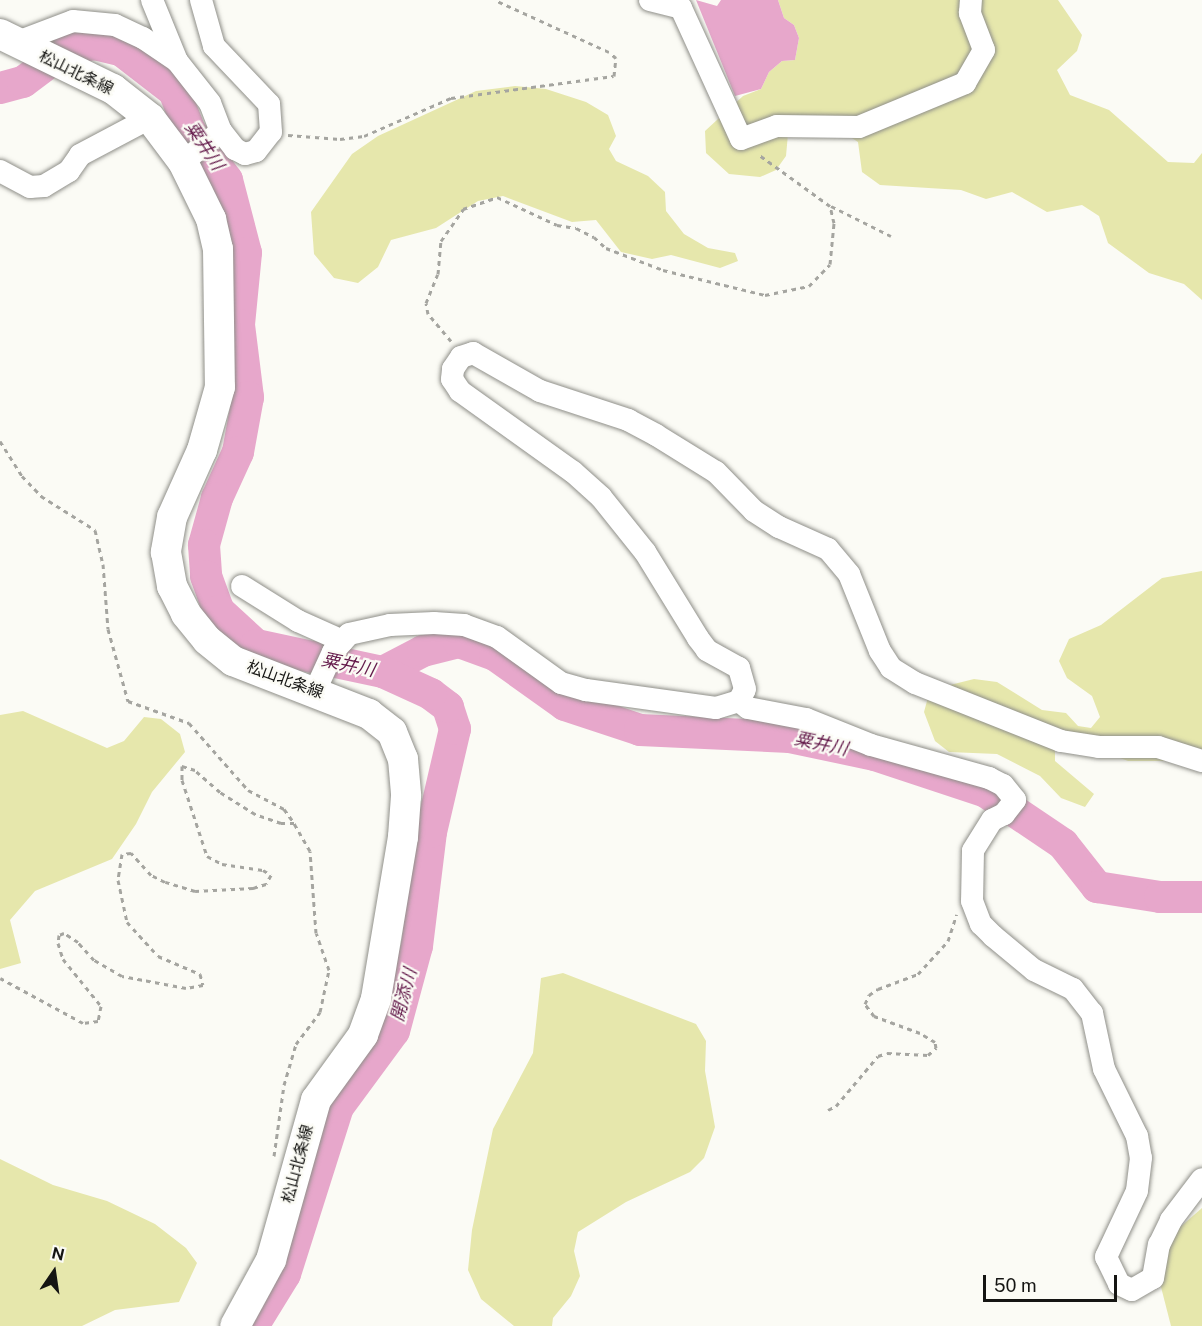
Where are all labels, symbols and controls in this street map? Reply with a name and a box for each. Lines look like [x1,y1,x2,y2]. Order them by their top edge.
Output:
street label: 松山北条線 [36,47,116,99]
water label: 粟井川 [180,118,228,174]
water label: 粟井川 [319,649,377,681]
street label: 松山北条線 [244,657,326,703]
water label: 粟井川 [792,728,850,760]
water label: 開添川 [387,966,421,1024]
street label: 松山北条線 [278,1123,318,1205]
north arrow [24,1242,84,1302]
text: N [50,1243,66,1265]
scale bar [986,1263,1120,1301]
text: 50 m [994,1275,1037,1296]

